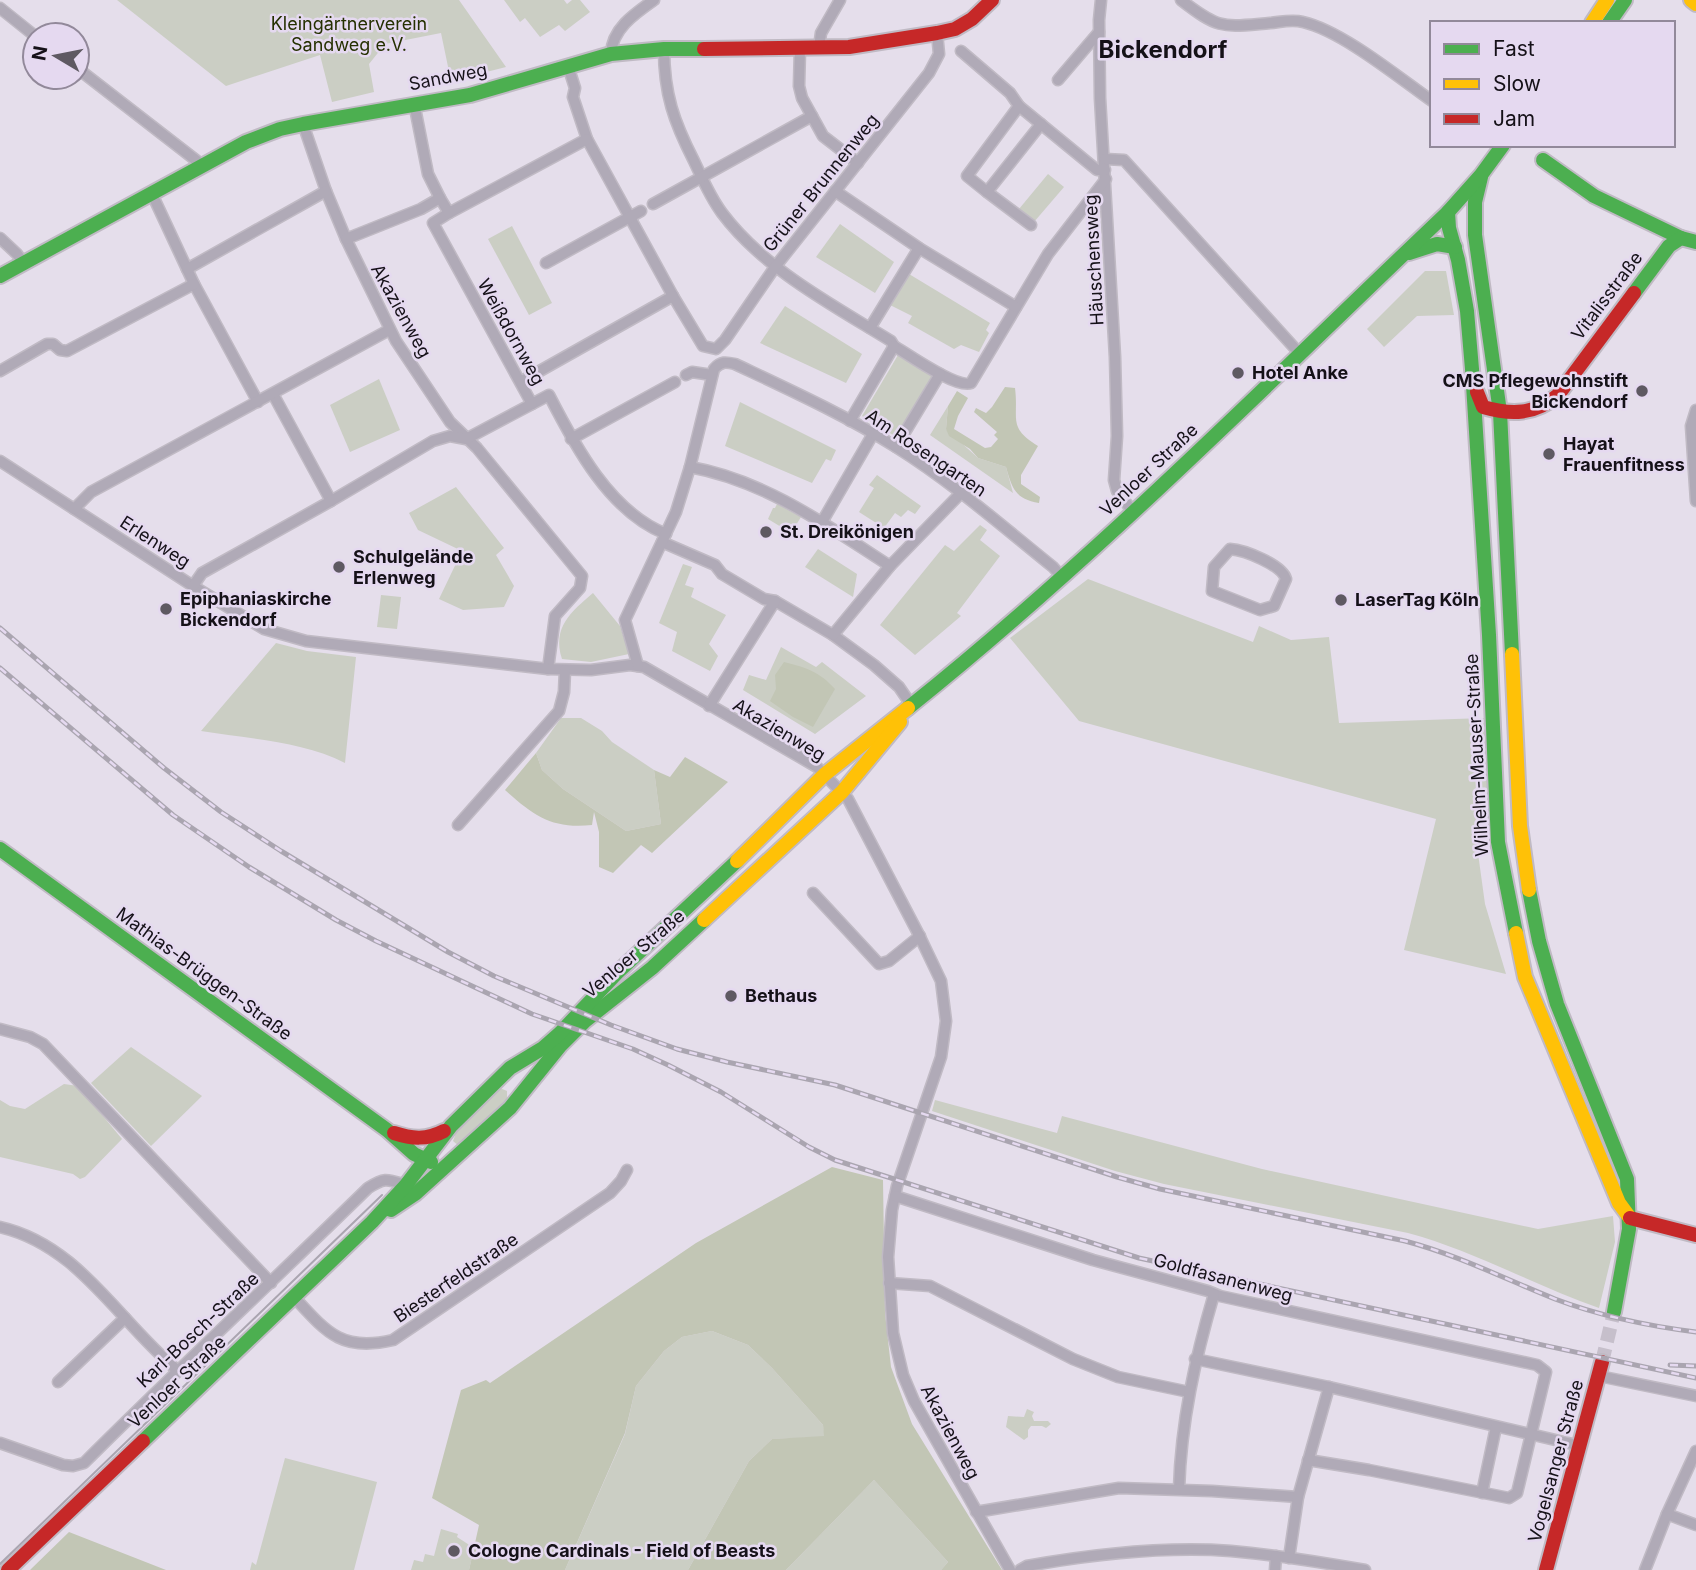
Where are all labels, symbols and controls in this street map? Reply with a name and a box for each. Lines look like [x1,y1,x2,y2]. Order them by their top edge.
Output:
park label: Kleingärtnerverein Sandweg e.V. [271,13,427,55]
north arrow [21,21,91,91]
legend [1430,21,1675,147]
district label: Bickendorf [1099,35,1228,64]
text: Fast [1493,36,1535,61]
text: N [27,44,52,62]
street label: Sandweg [407,59,489,94]
text: Slow [1493,71,1541,96]
text: Jam [1493,106,1535,131]
street label: Grüner Brunnenweg [759,109,883,256]
street label: Häuschensweg [1080,194,1107,326]
street label: Vitalisstraße [1567,247,1647,344]
street label: Akazienweg [367,260,436,361]
street label: Weißdornweg [474,275,549,389]
place label: Hotel Anke [1252,362,1348,383]
marker: Hotel Anke [1230,365,1246,381]
place label: CMS Pflegewohnstift Bickendorf [1442,370,1628,412]
marker: CMS Pflegewohnstift Bickendorf [1634,383,1650,399]
street label: Am Rosengarten [862,404,991,501]
street label: Venloer Straße [1095,419,1202,520]
place label: Hayat Frauenfitness [1563,433,1685,475]
marker: Hayat Frauenfitness [1541,446,1557,462]
street label: Erlenweg [116,511,194,572]
place label: St. Dreikönigen [780,521,914,542]
marker: St. Dreikönigen [758,524,774,540]
place label: Schulgelände Erlenweg [353,546,474,588]
marker: Schulgelände Erlenweg [331,559,347,575]
place label: Epiphaniaskirche Bickendorf [180,588,332,630]
place label: LaserTag Köln [1355,589,1479,610]
marker: LaserTag Köln [1333,592,1349,608]
marker: Epiphaniaskirche Bickendorf [158,601,174,617]
street label: Wilhelm-Mauser-Straße [1461,653,1492,857]
street label: Akazienweg [729,694,829,765]
street label: Mathias-Brüggen-Straße [112,903,296,1044]
street label: Venloer Straße [579,905,689,1002]
place label: Bethaus [745,985,817,1006]
marker: Bethaus [723,988,739,1004]
street label: Biesterfeldstraße [390,1228,522,1327]
street label: Goldfasanenweg [1151,1249,1295,1306]
street label: Karl-Bosch-Straße [132,1268,263,1392]
street label: Venloer Straße [123,1331,230,1432]
street label: Vogelsanger Straße [1524,1377,1587,1545]
street label: Akazienweg [917,1381,984,1483]
place label: Cologne Cardinals - Field of Beasts [468,1540,775,1561]
marker: Cologne Cardinals - Field of Beasts [446,1543,462,1559]

